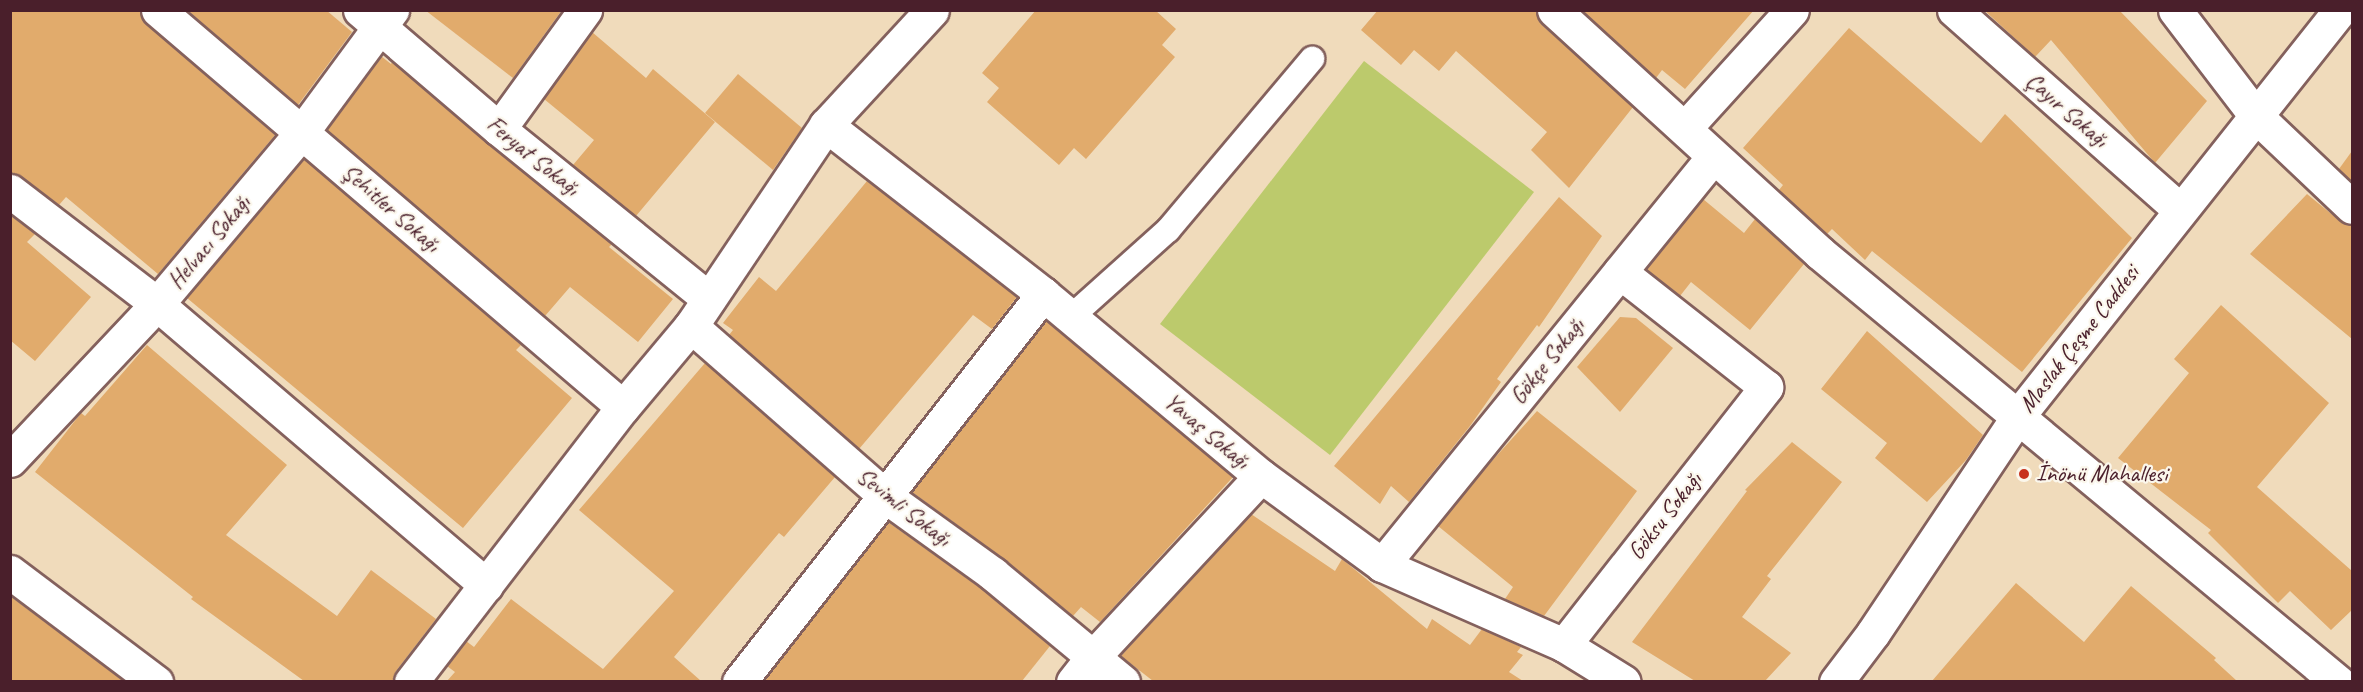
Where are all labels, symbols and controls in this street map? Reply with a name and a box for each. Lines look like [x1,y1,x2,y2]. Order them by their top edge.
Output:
street label: Çayır Sokağı [2020,66,2114,154]
street label: Feryat Sokağı [481,110,585,202]
street label: Şehitler Sokağı [336,158,446,258]
street label: Helvacı Sokağı [161,189,257,295]
street label: Maslak Çeşme Caddesi [2012,259,2146,419]
street label: Gökçe Sokağı [1504,312,1590,410]
street label: Yavaş Sokağı [1158,387,1256,475]
place label: İnönü Mahallesi [2036,460,2167,488]
street label: Sevimli Sokağı [851,461,957,553]
street label: Göksu Sokağı [1622,467,1708,565]
marker: İnönü Mahallesi [2017,467,2031,481]

